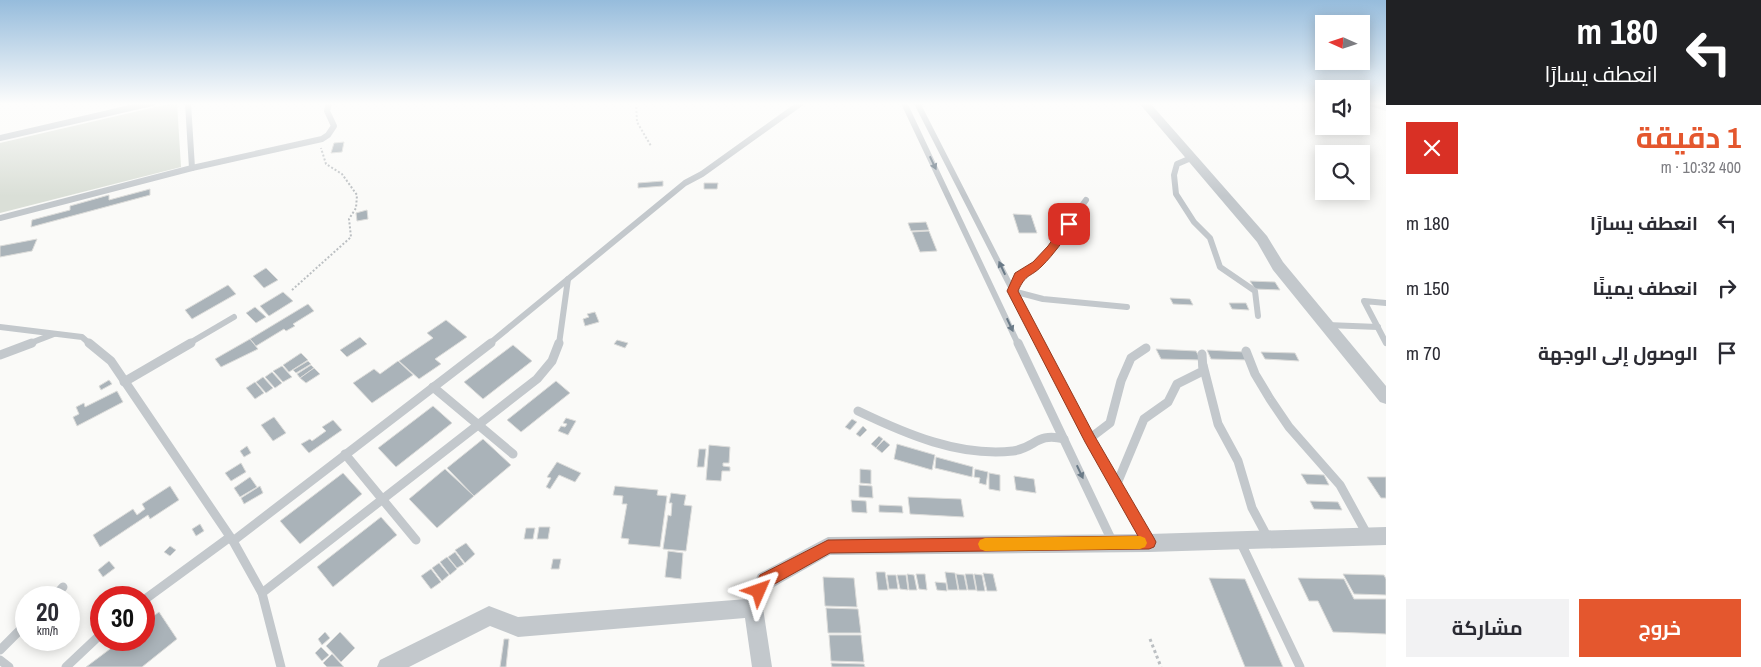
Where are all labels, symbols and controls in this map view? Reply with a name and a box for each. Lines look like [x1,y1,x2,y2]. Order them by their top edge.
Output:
text: 180 m [1577,8,1658,55]
north arrow [1315,15,1370,70]
map controls [1315,15,1370,200]
icon: left [1676,20,1741,85]
text: انعطف يسارًا [1545,59,1658,89]
button: sound [1315,80,1370,135]
text: 1 دقيقة [1636,117,1741,157]
button: close [1406,122,1458,174]
button: search [1315,145,1370,200]
one-way arrow [928,155,937,170]
text: 400 m · 10:32 [1661,156,1741,178]
pin [1048,203,1090,245]
icon: left [1713,209,1741,237]
icon: arrive [1055,210,1083,238]
text: 180 m [1406,210,1449,236]
text: انعطف يسارًا [1590,210,1698,236]
one-way arrow [998,261,1006,275]
icon: right [1713,274,1741,302]
text: 150 m [1406,275,1449,301]
text: انعطف يمينًا [1592,275,1698,301]
one-way arrow [1006,318,1014,332]
icon: arrive [1713,339,1741,367]
text: 70 m [1406,340,1441,366]
text: الوصول إلى الوجهة [1538,340,1698,366]
one-way arrow [1076,465,1084,479]
position arrow [732,564,784,616]
speed limit sign: 30 [90,586,155,651]
text: 20 [36,595,59,629]
button: مشاركة [1406,599,1569,657]
button: خروج [1579,599,1741,657]
text: km/h [37,623,58,639]

